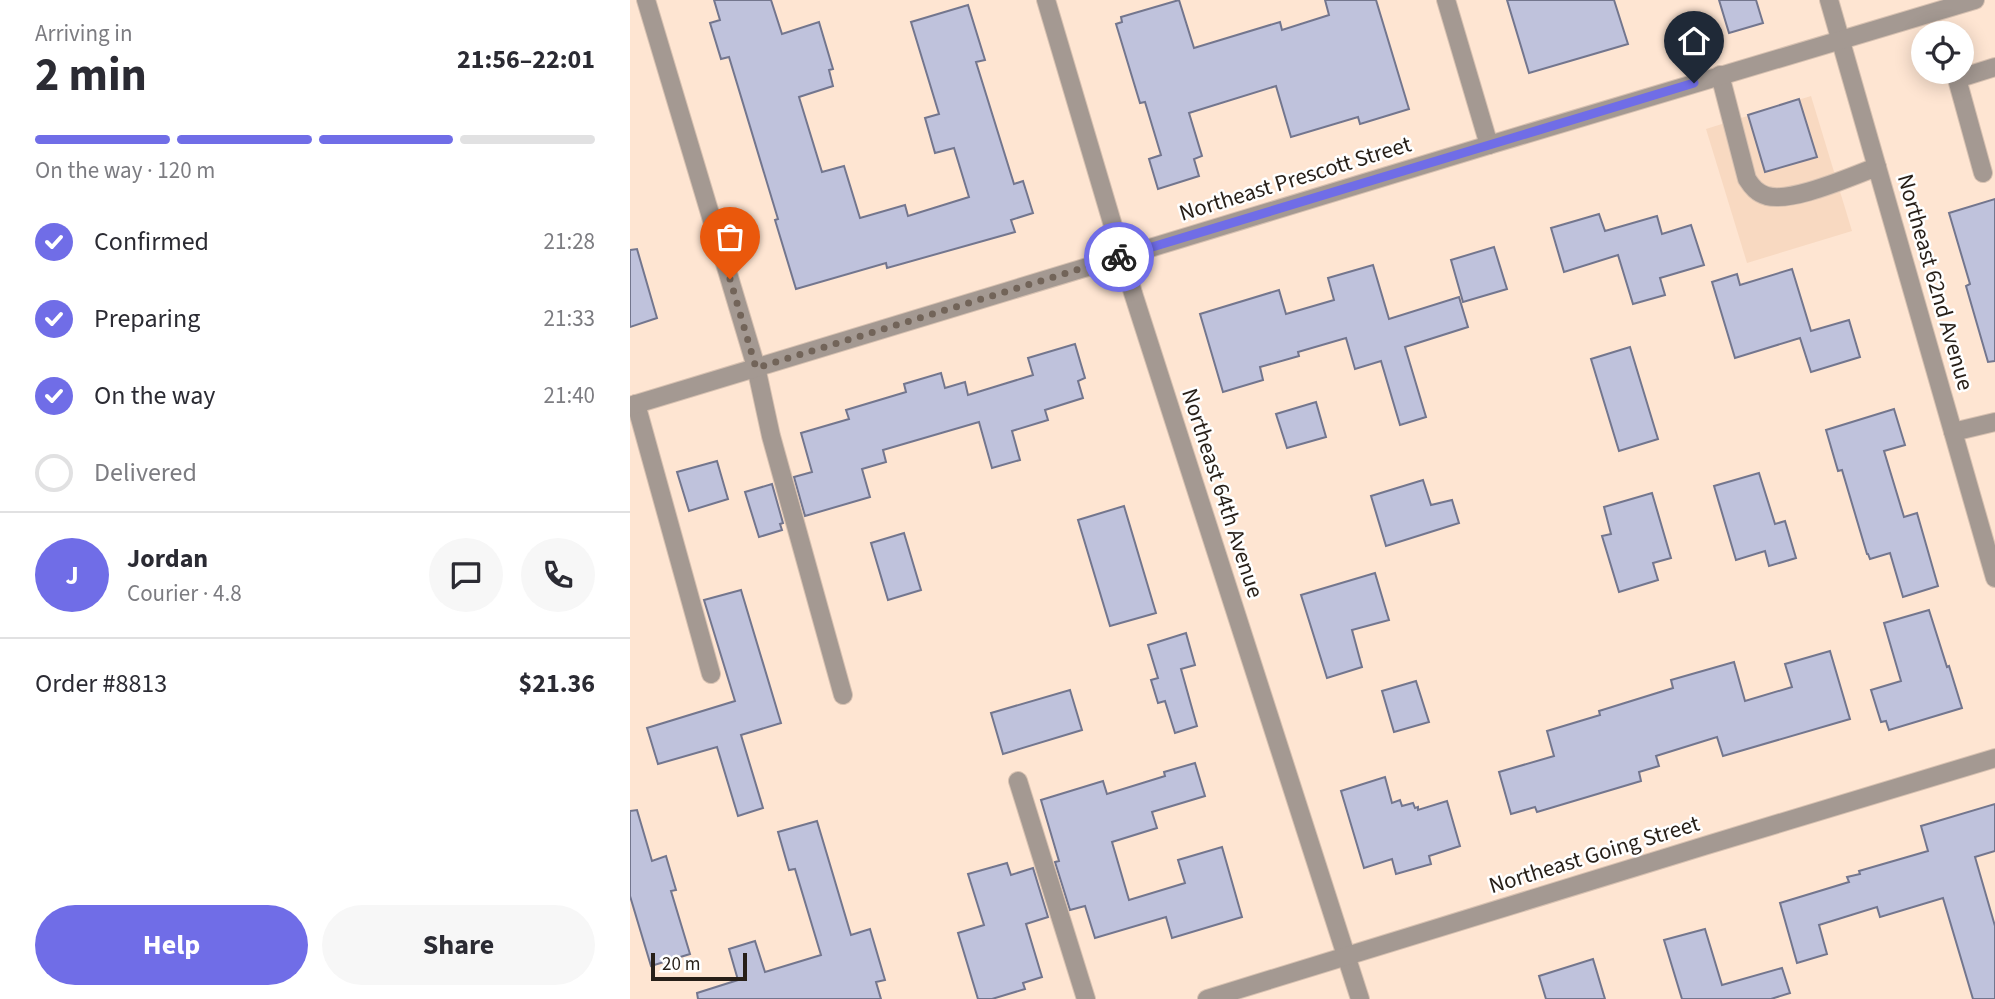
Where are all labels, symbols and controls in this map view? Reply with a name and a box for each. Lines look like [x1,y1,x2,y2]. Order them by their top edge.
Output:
pin [1664,11,1724,83]
text: Arriving in [35,17,133,50]
map controls [1911,21,1974,84]
button: locate [1911,21,1974,84]
icon: home [1675,22,1713,60]
text: 21:56–22:01 [457,41,595,78]
text: 2 min [35,43,147,108]
street label: Northeast Prescott Street [1175,127,1415,229]
text: On the way · 120 m [35,154,215,187]
street label: Northeast 62nd Avenue [1889,170,1982,394]
pin [700,207,760,279]
icon: bag [711,218,749,256]
courier [1084,222,1154,292]
icon: check [35,223,73,261]
text: Confirmed [94,223,209,260]
text: 21:28 [544,225,595,258]
icon: bike [1100,238,1138,276]
icon: check [35,300,73,338]
text: Preparing [94,300,200,337]
text: 21:33 [544,302,595,335]
icon: check [35,377,73,415]
text: On the way [94,377,215,414]
text: 21:40 [544,379,595,412]
street label: Northeast 64th Avenue [1173,384,1272,602]
text: Delivered [94,454,197,491]
button: chat [429,538,503,612]
button: phone [521,538,595,612]
text: Jordan [127,540,208,577]
text: J [65,557,79,594]
text: Courier · 4.8 [127,577,242,610]
text: Order #8813 [35,665,167,702]
text: $21.36 [519,665,595,702]
street label: Northeast Going Street [1485,807,1704,902]
button: Help [35,905,308,985]
button: Share [322,905,595,985]
scale bar [651,950,747,982]
text: 20 m [662,951,700,978]

